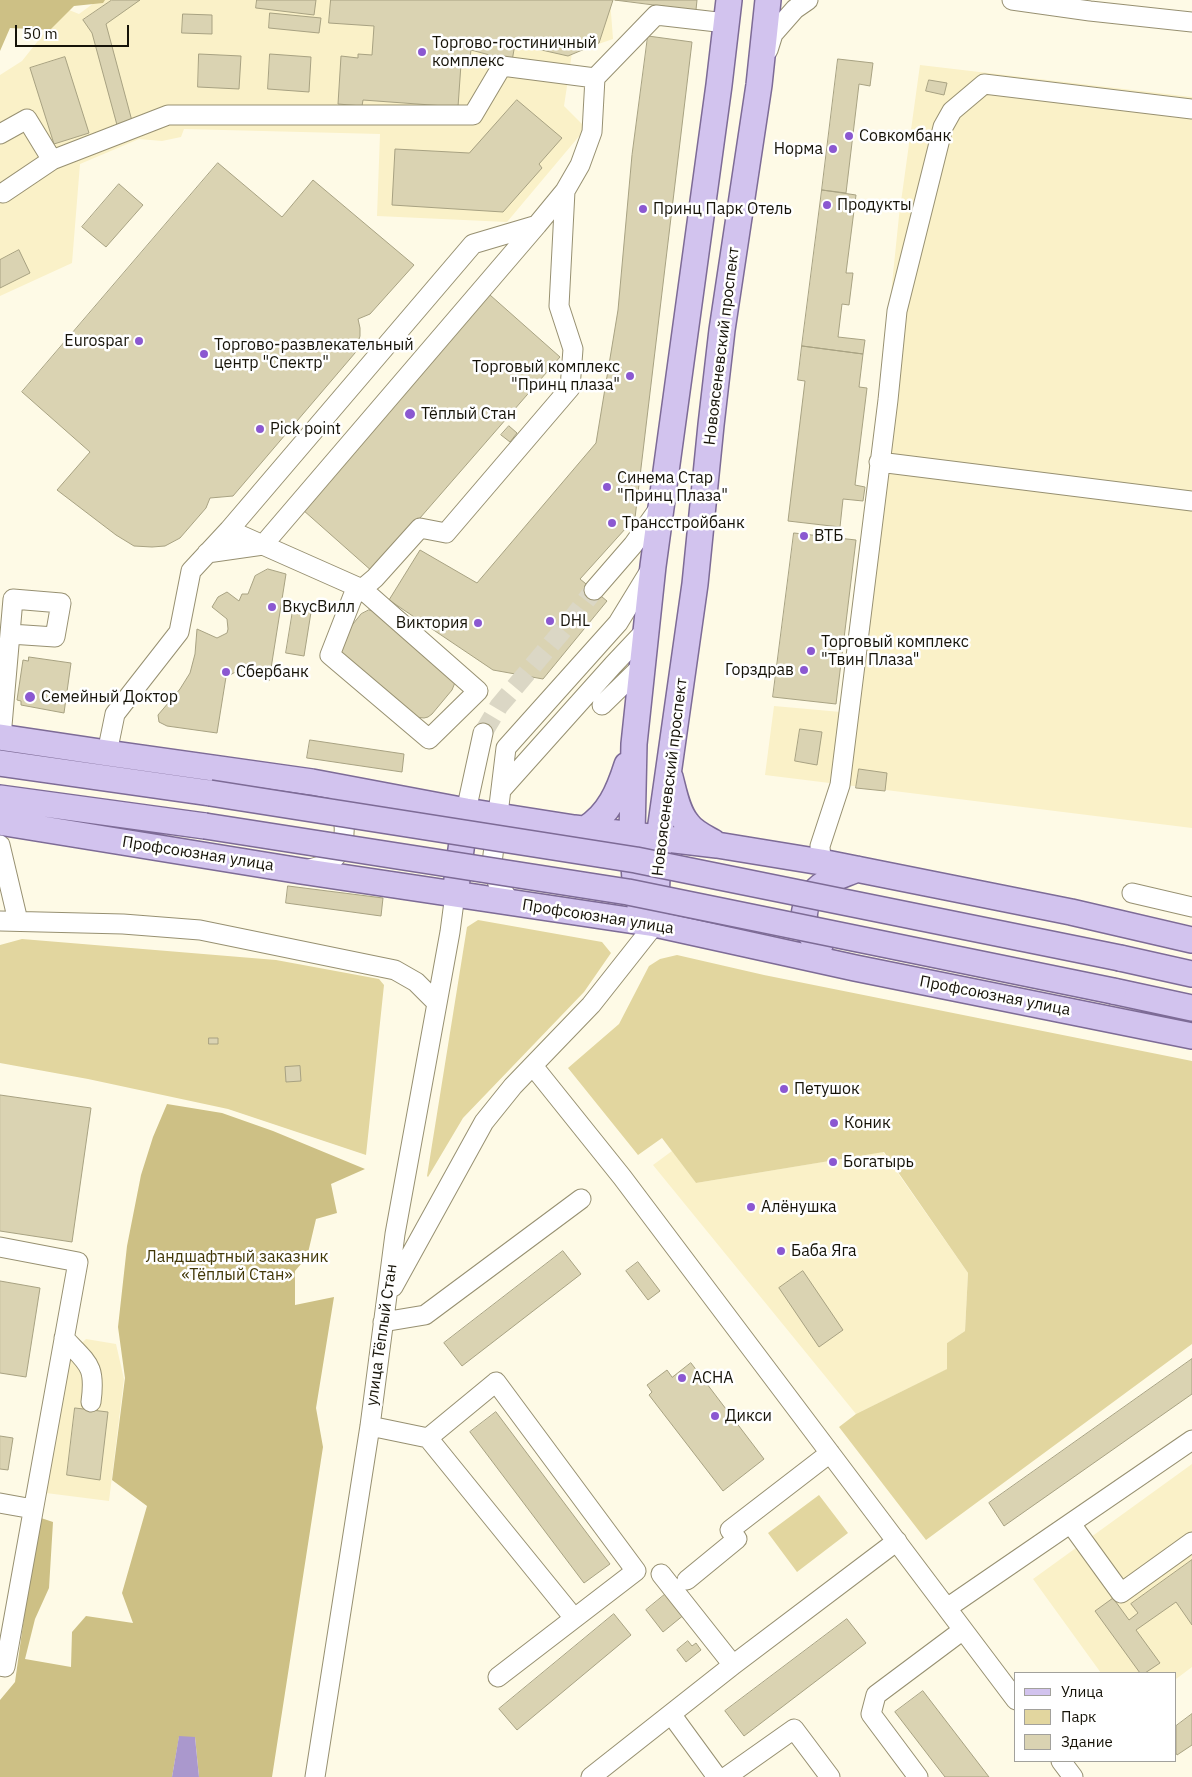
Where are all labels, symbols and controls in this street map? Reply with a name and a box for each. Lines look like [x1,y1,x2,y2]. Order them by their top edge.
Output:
scale bar [18,15,131,47]
text: 50 m [23,24,58,43]
place label: Торгово-гостиничный комплекс [432,33,597,71]
marker: Торгово-гостиничный комплекс [416,46,428,58]
place label: Совкомбанк [859,126,951,146]
marker: Совкомбанк [843,130,855,142]
place label: Норма [774,139,823,159]
marker: Норма [827,143,839,155]
place label: Продукты [837,195,912,215]
place label: Принц Парк Отель [653,199,792,219]
marker: Продукты [821,199,833,211]
marker: Принц Парк Отель [637,203,649,215]
street label: Новоясеневский проспект [700,246,744,446]
place label: Eurospar [64,331,129,351]
marker: Eurospar [133,335,145,347]
place label: Торгово-развлекательный центр "Спектр" [214,335,414,373]
marker: Торгово-развлекательный центр "Спектр" [198,348,210,360]
place label: Торговый комплекс "Принц плаза" [472,357,620,395]
marker: Торговый комплекс "Принц плаза" [624,370,636,382]
place label: Тёплый Стан [421,404,516,424]
marker: Тёплый Стан [403,407,417,421]
place label: Pick point [270,419,341,439]
marker: Pick point [254,423,266,435]
place label: Синема Стар "Принц Плаза" [617,468,728,506]
marker: Синема Стар "Принц Плаза" [601,481,613,493]
place label: Трансстройбанк [622,513,745,533]
marker: Трансстройбанк [606,517,618,529]
place label: ВТБ [814,526,843,546]
marker: ВТБ [798,530,810,542]
place label: ВкусВилл [282,597,355,617]
marker: ВкусВилл [266,601,278,613]
place label: DHL [560,611,590,631]
place label: Виктория [396,613,468,633]
marker: DHL [544,615,556,627]
marker: Виктория [472,617,484,629]
place label: Торговый комплекс "Твин Плаза" [821,632,969,670]
marker: Торговый комплекс "Твин Плаза" [805,645,817,657]
place label: Горздрав [725,660,794,680]
place label: Сбербанк [236,662,309,682]
marker: Горздрав [798,664,810,676]
marker: Сбербанк [220,666,232,678]
street label: Новоясеневский проспект [648,677,692,877]
place label: Семейный Доктор [41,687,178,707]
marker: Семейный Доктор [23,690,37,704]
street label: Профсоюзная улица [121,833,275,875]
street label: Профсоюзная улица [521,896,675,938]
street label: Профсоюзная улица [918,972,1072,1020]
place label: Петушок [794,1079,860,1099]
marker: Петушок [778,1083,790,1095]
place label: Коник [844,1113,891,1133]
marker: Коник [828,1117,840,1129]
place label: Богатырь [843,1152,914,1172]
marker: Богатырь [827,1156,839,1168]
place label: Алёнушка [761,1197,837,1217]
marker: Алёнушка [745,1201,757,1213]
place label: Баба Яга [791,1241,857,1261]
marker: Баба Яга [775,1245,787,1257]
park label: Ландшафтный заказник «Тёплый Стан» [146,1247,328,1285]
street label: улица Тёплый Стан [363,1263,401,1407]
place label: АСНА [692,1368,734,1388]
marker: АСНА [676,1372,688,1384]
place label: Дикси [725,1406,772,1426]
marker: Дикси [709,1410,721,1422]
legend [1014,1672,1177,1762]
text: Улица [1061,1682,1103,1701]
text: Парк [1061,1707,1096,1726]
text: Здание [1061,1732,1113,1751]

